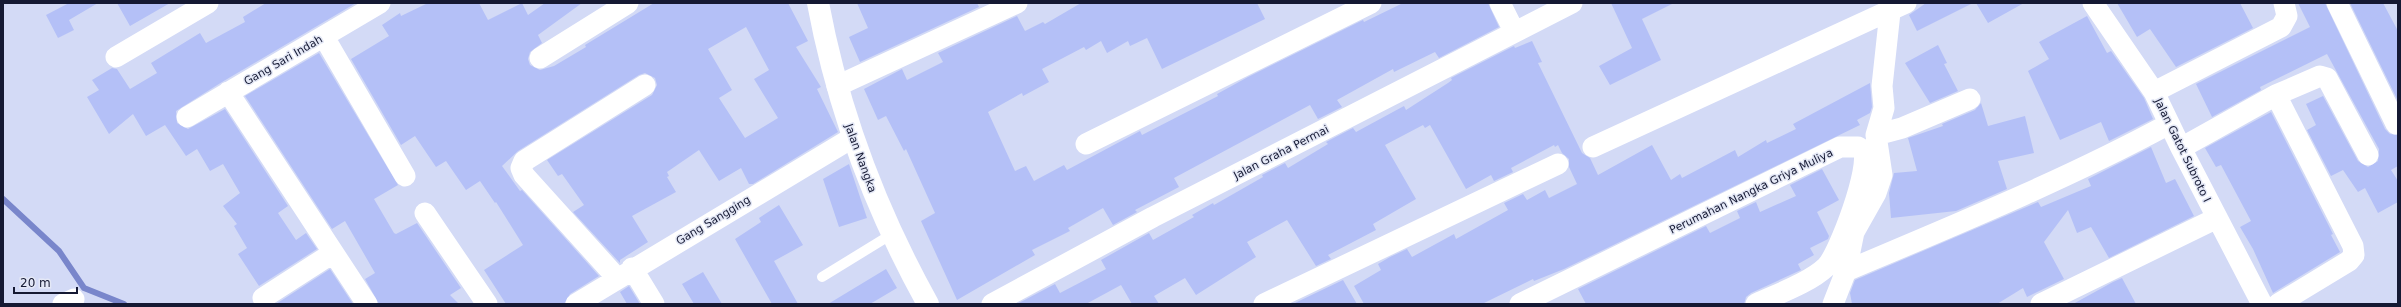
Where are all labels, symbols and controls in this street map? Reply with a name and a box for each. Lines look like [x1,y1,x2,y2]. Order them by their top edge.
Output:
street label: Gang Sari Indah [242,33,325,88]
street label: Jalan Gatot Subroto I [2151,95,2213,204]
street label: Jalan Nangka [842,121,879,194]
street label: Jalan Graha Permai [1231,123,1331,183]
street label: Perumahan Nangka Griya Muliya [1667,146,1835,237]
street label: Gang Sangging [674,193,753,248]
scale bar [14,269,77,295]
text: 20 m [20,276,51,290]

